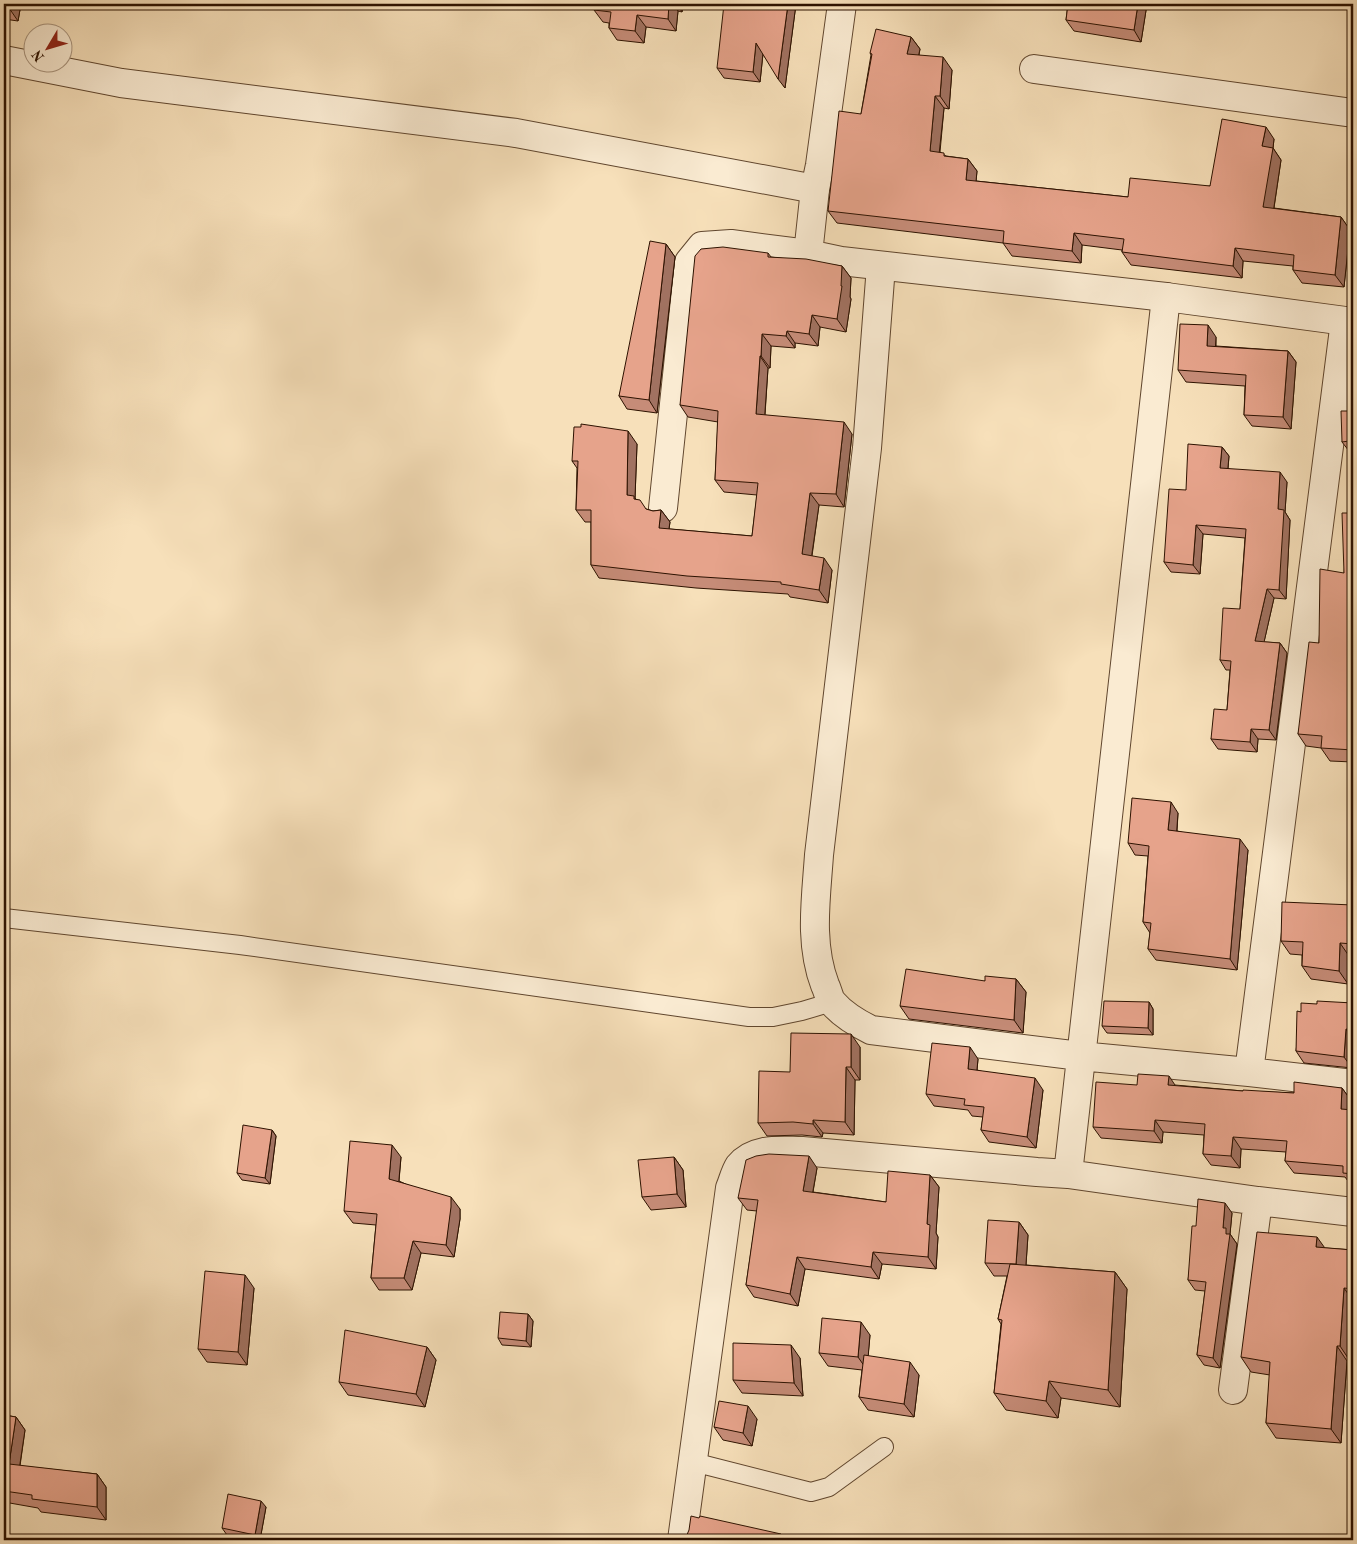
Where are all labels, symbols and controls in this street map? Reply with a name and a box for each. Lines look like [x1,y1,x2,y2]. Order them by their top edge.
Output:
north arrow [22,22,72,72]
text: N [30,47,47,64]

